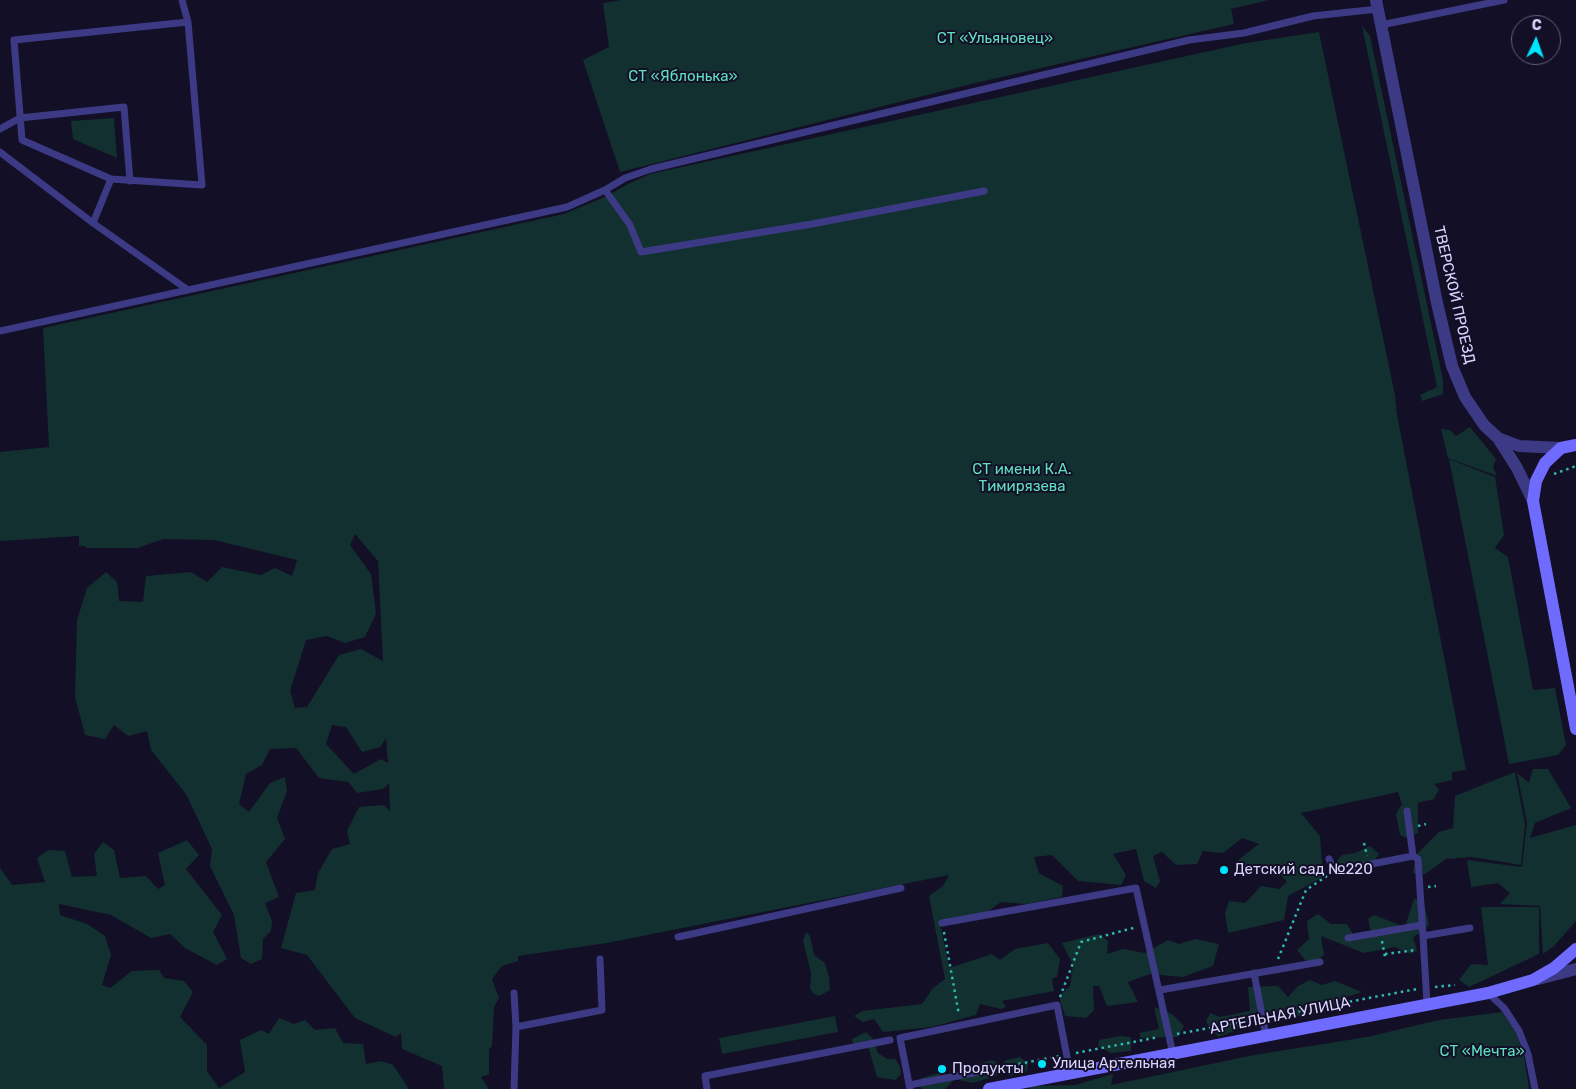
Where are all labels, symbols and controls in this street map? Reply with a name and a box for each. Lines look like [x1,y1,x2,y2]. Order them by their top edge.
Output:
north arrow [1511,15,1561,65]
text: С [1531,17,1542,34]
park label: СТ «Ульяновец» [937,30,1053,48]
park label: СТ «Яблонька» [628,68,738,86]
street label: ТВЕРСКОЙ ПРОЕЗД [1429,224,1479,366]
park label: СТ имени К.А. Тимирязева [972,461,1072,496]
place label: Детский сад №220 [1234,861,1373,879]
marker: Детский сад №220 [1218,864,1230,876]
street label: АРТЕЛЬНАЯ УЛИЦА [1208,994,1352,1038]
park label: СТ «Мечта» [1439,1043,1525,1061]
place label: Улица Артельная [1052,1055,1176,1073]
marker: Улица Артельная [1036,1058,1048,1070]
place label: Продукты [952,1060,1024,1078]
marker: Продукты [936,1063,948,1075]

